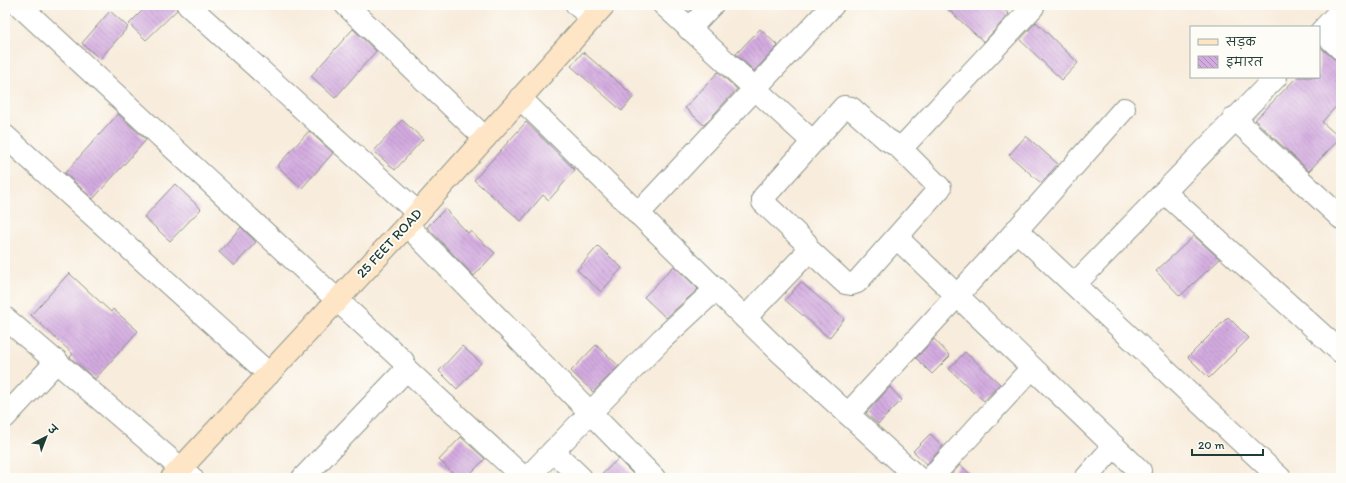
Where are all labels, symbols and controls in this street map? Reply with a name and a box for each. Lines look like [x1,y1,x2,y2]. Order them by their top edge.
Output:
legend [1190,26,1320,78]
text: सड़क [1225,35,1257,50]
text: इमारत [1226,55,1264,69]
street label: 25 FEET ROAD [353,205,426,282]
north arrow [26,417,66,457]
text: उ [45,422,61,438]
scale bar [1192,431,1263,457]
text: 20 m [1198,438,1225,452]

